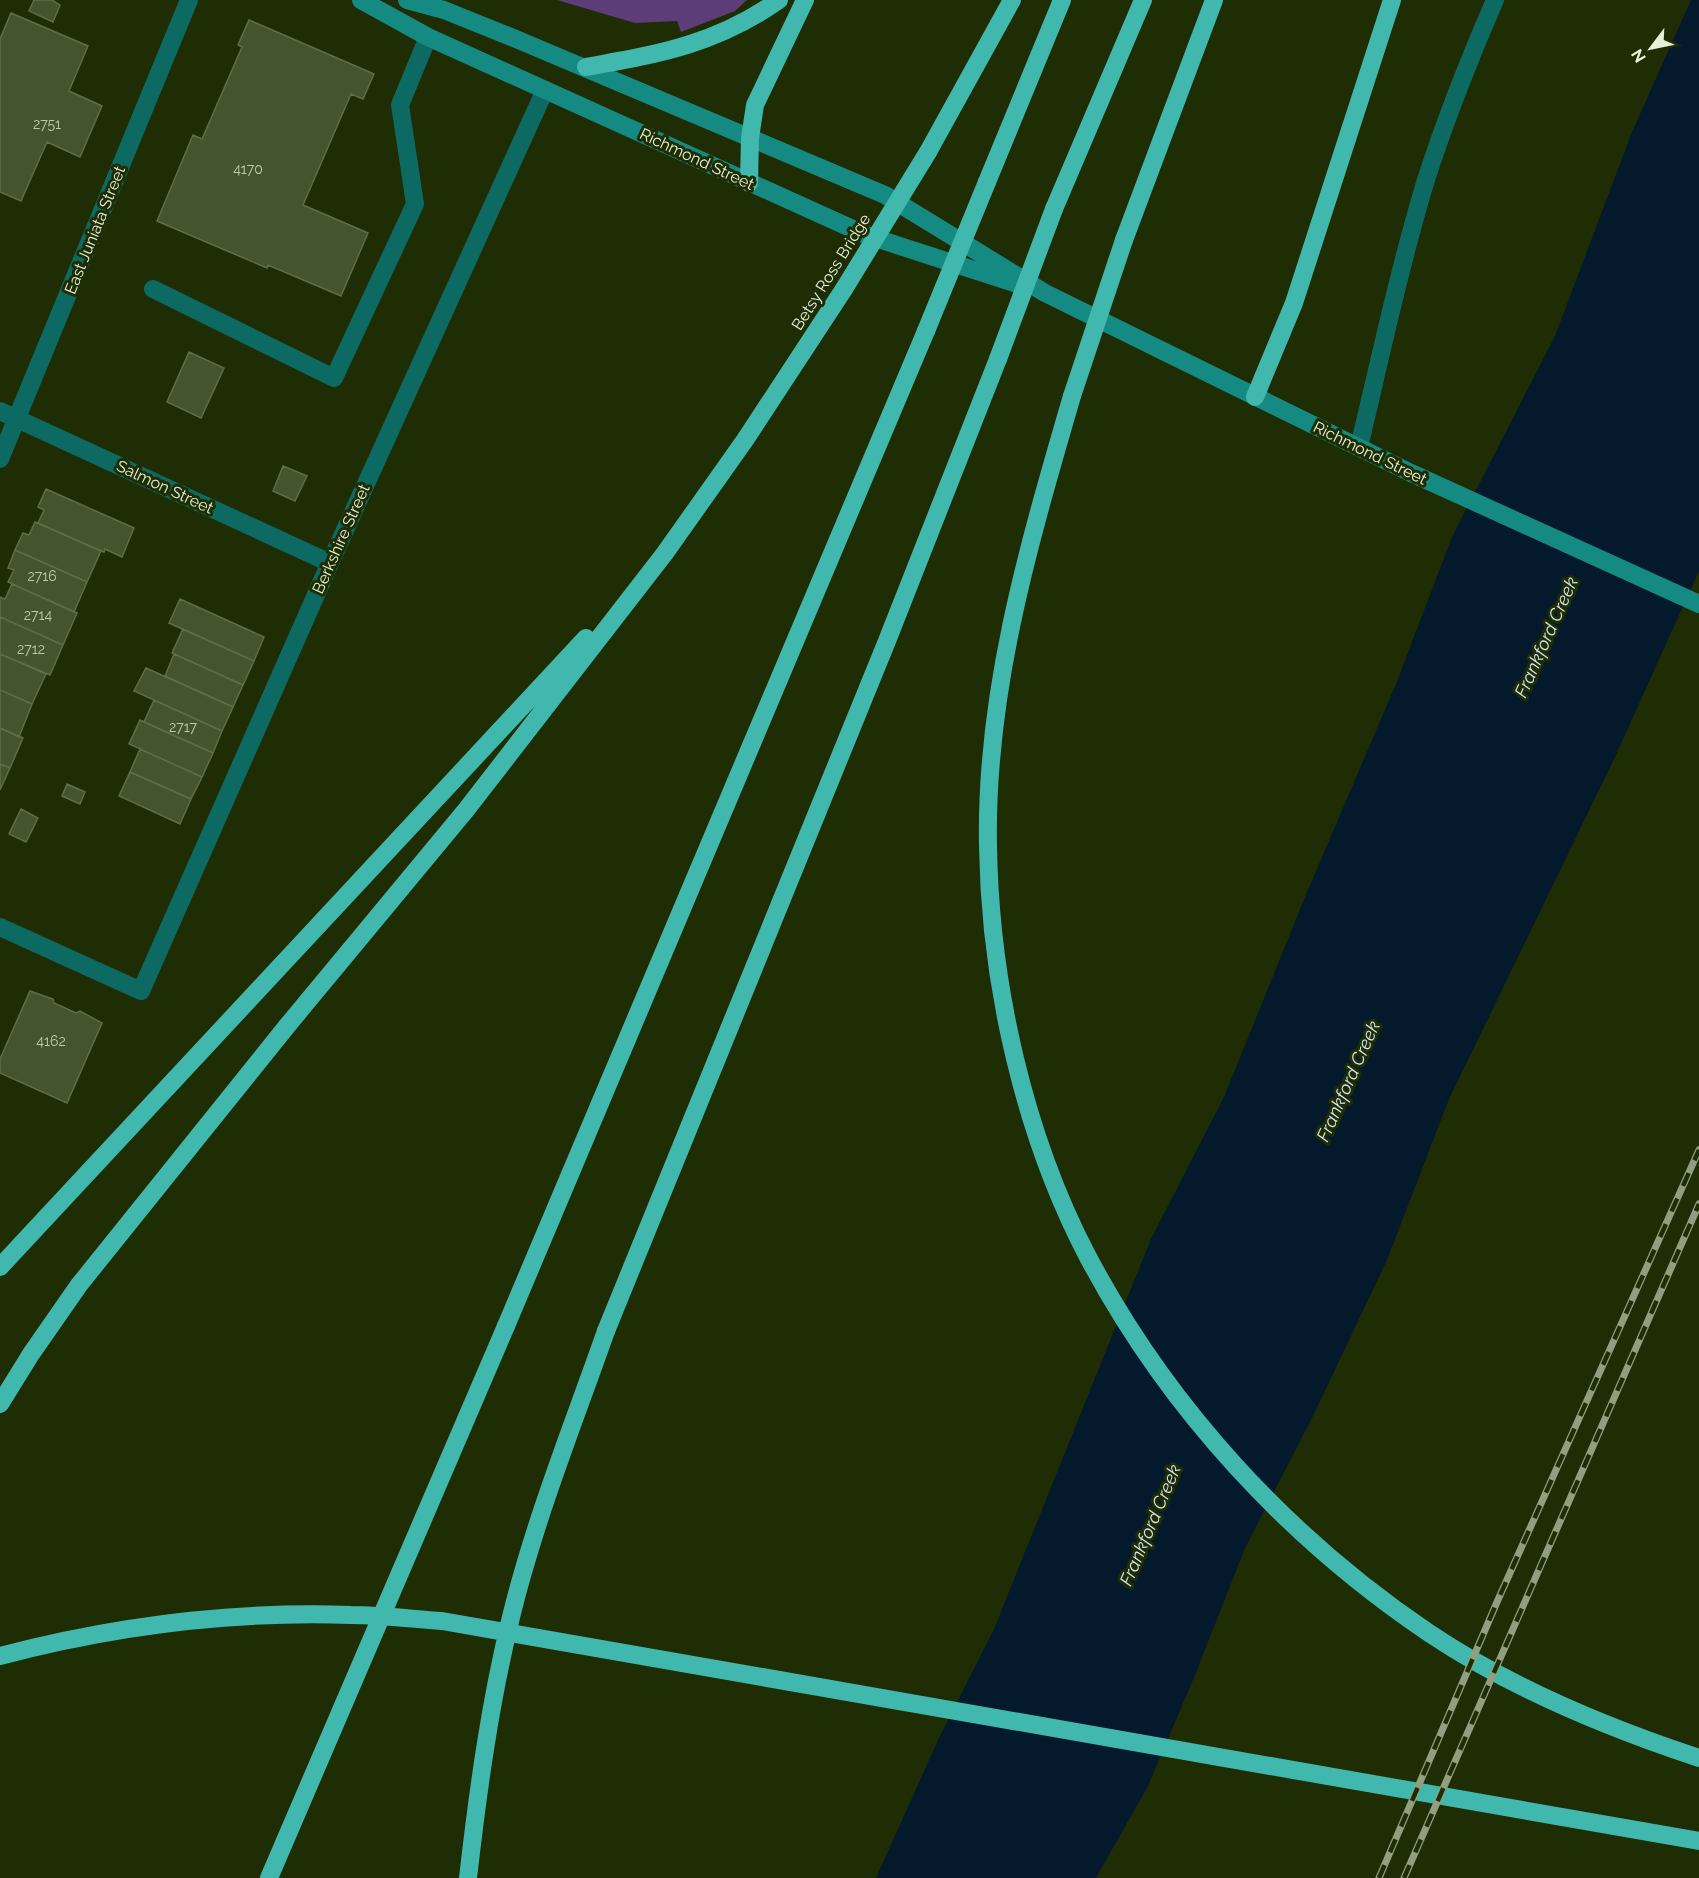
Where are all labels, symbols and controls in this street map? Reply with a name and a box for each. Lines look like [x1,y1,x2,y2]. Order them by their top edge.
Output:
north arrow [1621,18,1681,78]
text: N [1627,45,1650,66]
house number: 2751 [33,116,61,132]
street label: Richmond Street [637,124,758,194]
house number: 4170 [233,161,263,177]
street label: East Juniata Street [61,163,130,297]
street label: Betsy Ross Bridge [788,210,874,334]
street label: Richmond Street [1310,417,1430,489]
street label: Salmon Street [114,456,217,518]
street label: Berkshire Street [308,481,374,597]
house number: 2716 [27,568,57,584]
water label: Frankford Creek [1510,573,1582,701]
house number: 2714 [24,607,53,623]
house number: 2712 [17,641,45,657]
house number: 2717 [169,719,198,735]
water label: Frankford Creek [1312,1017,1384,1145]
house number: 4162 [36,1033,66,1049]
water label: Frankford Creek [1115,1461,1185,1589]

